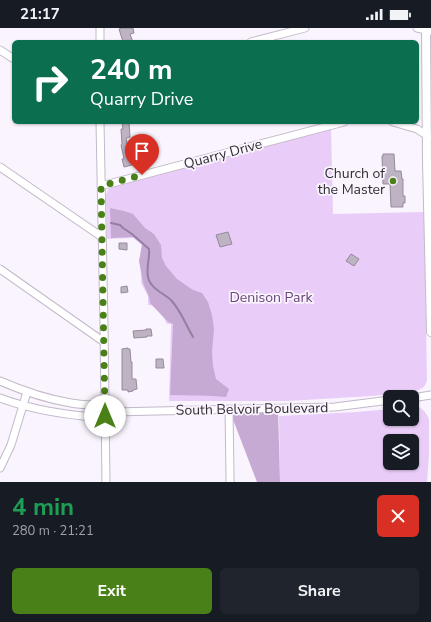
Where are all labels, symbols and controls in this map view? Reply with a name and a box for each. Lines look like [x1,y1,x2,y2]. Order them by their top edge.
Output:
text: 21:17 [20,4,60,24]
text: 240 m [90,51,173,89]
icon: right [24,56,76,108]
text: Quarry Drive [90,87,193,111]
pin [125,134,159,175]
street label: Quarry Drive [182,134,264,174]
icon: arrive [131,140,153,162]
place label: Church of the Master [318,164,385,199]
marker: Church of the Master [388,176,398,186]
park label: Denison Park [229,288,314,307]
map controls [383,390,419,470]
button: search [383,390,419,426]
position arrow [84,395,126,437]
street label: South Belvoir Boulevard [176,398,328,420]
button: layers [383,434,419,470]
text: 4 min [12,491,74,523]
button: close [377,495,419,537]
text: 280 m · 21:21 [12,522,94,540]
button: Exit [12,568,212,614]
button: Share [220,568,419,614]

